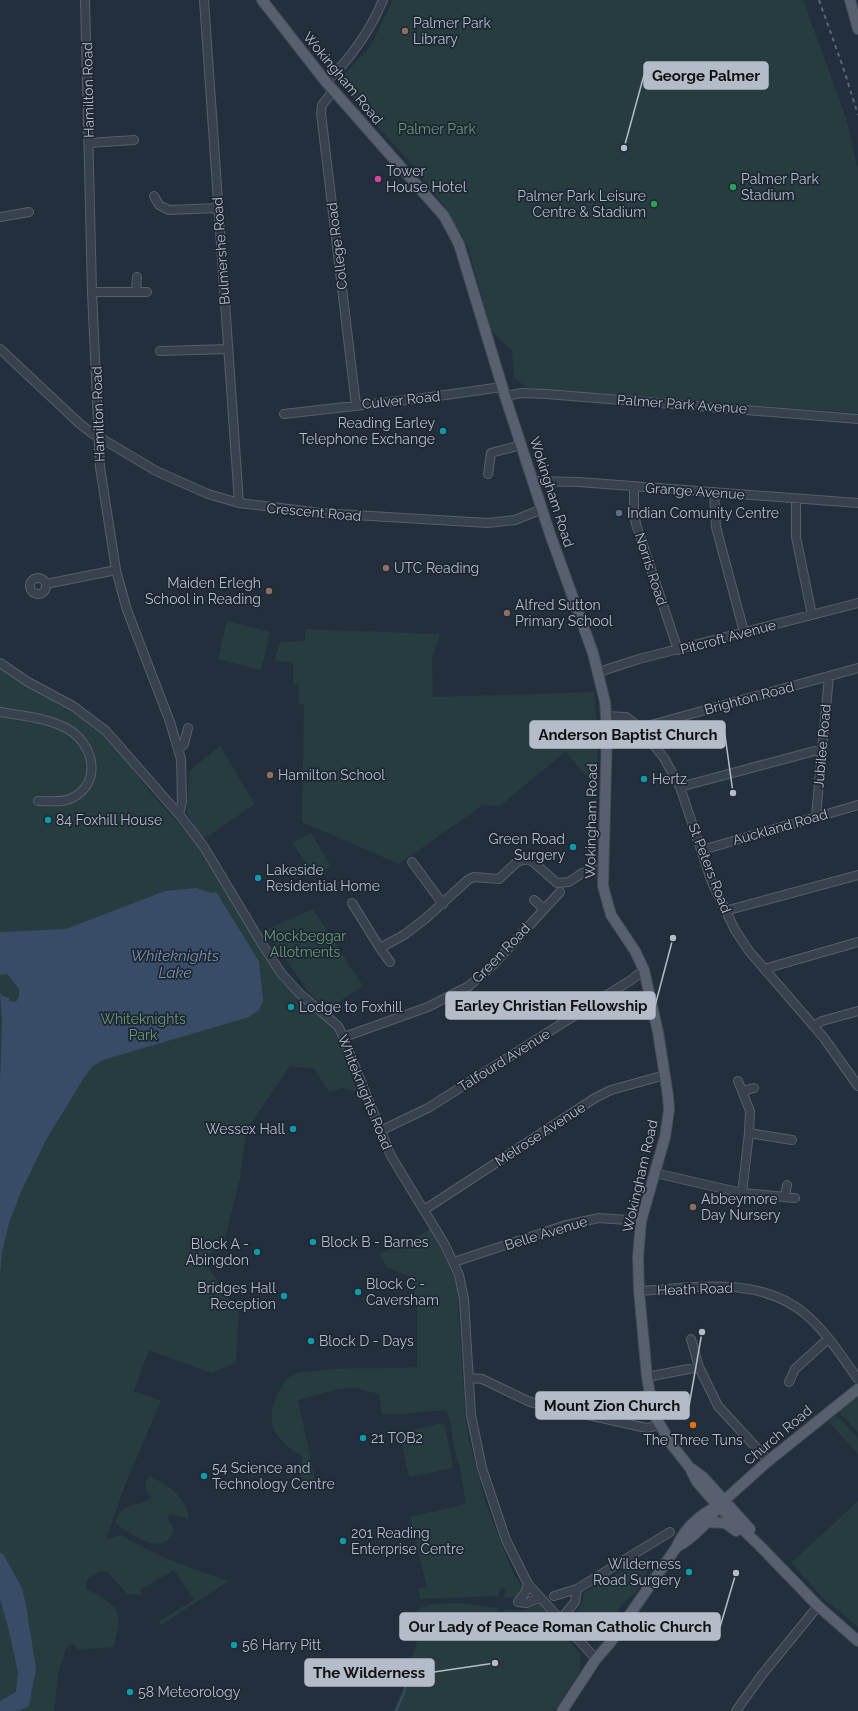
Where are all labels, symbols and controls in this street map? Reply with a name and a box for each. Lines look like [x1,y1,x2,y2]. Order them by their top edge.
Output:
place label: Palmer Park Library [413,15,491,47]
marker: Palmer Park Library [400,26,410,36]
street label: Wokingham Road [300,29,386,127]
street label: Hamilton Road [79,42,97,138]
callout: George Palmer [644,62,768,89]
text: George Palmer [652,67,760,85]
park label: Palmer Park [398,121,477,137]
place label: Tower House Hotel [386,163,467,195]
place label: Palmer Park Stadium [741,171,819,203]
marker: Tower House Hotel [373,174,383,184]
marker: Palmer Park Stadium [728,182,738,192]
place label: Palmer Park Leisure Centre & Stadium [517,188,646,220]
street label: Bulmershe Road [209,197,233,305]
marker: Palmer Park Leisure Centre & Stadium [649,199,659,209]
street label: College Road [324,201,350,291]
street label: Hamilton Road [88,366,108,462]
street label: Culver Road [361,388,441,412]
street label: Palmer Park Avenue [617,391,747,417]
place label: Reading Earley Telephone Exchange [299,415,435,447]
marker: Reading Earley Telephone Exchange [438,426,448,436]
street label: Wokingham Road [527,435,577,549]
street label: Grange Avenue [645,480,745,502]
street label: Crescent Road [266,500,362,524]
place label: Indian Comunity Centre [627,505,779,521]
marker: Indian Comunity Centre [614,508,624,518]
street label: Norris Road [632,530,670,608]
place label: UTC Reading [394,560,479,576]
marker: UTC Reading [381,563,391,573]
place label: Maiden Erlegh School in Reading [145,575,261,607]
marker: Maiden Erlegh School in Reading [264,586,274,596]
place label: Alfred Sutton Primary School [515,597,613,629]
marker: Alfred Sutton Primary School [502,608,512,618]
street label: Pitcroft Avenue [678,617,778,657]
street label: Brighton Road [702,678,796,718]
street label: Jubilee Road [810,703,834,789]
callout: Anderson Baptist Church [530,721,725,748]
text: Anderson Baptist Church [538,726,718,744]
street label: Wokingham Road [582,763,600,879]
place label: Hamilton School [278,767,385,783]
marker: Hamilton School [265,770,275,780]
place label: Hertz [652,771,687,787]
marker: Hertz [639,774,649,784]
street label: Auckland Road [731,806,829,848]
place label: 84 Foxhill House [56,812,162,828]
marker: 84 Foxhill House [43,815,53,825]
street label: St Peters Road [686,821,734,915]
place label: Green Road Surgery [489,831,565,863]
marker: Green Road Surgery [568,842,578,852]
place label: Lakeside Residential Home [266,862,380,894]
marker: Lakeside Residential Home [253,873,263,883]
street label: Green Road [469,920,533,986]
park label: Mockbeggar Allotments [264,928,346,960]
water label: Whiteknights Lake [131,947,219,982]
callout: Earley Christian Fellowship [446,992,655,1019]
text: Earley Christian Fellowship [454,997,648,1015]
place label: Lodge to Foxhill [299,999,403,1015]
marker: Lodge to Foxhill [286,1002,296,1012]
park label: Whiteknights Park [100,1011,186,1043]
street label: Talfourd Avenue [455,1025,553,1095]
street label: Whiteknights Road [335,1032,395,1152]
street label: Melrose Avenue [492,1099,588,1169]
street label: Wokingham Road [619,1118,661,1234]
place label: Wessex Hall [205,1121,285,1137]
marker: Wessex Hall [288,1124,298,1134]
place label: Abbeymore Day Nursery [701,1191,781,1223]
marker: Abbeymore Day Nursery [688,1202,698,1212]
street label: Belle Avenue [503,1213,589,1253]
place label: Block B - Barnes [321,1234,429,1250]
place label: Block A - Abingdon [186,1236,249,1268]
marker: Block B - Barnes [308,1237,318,1247]
marker: Block A - Abingdon [252,1247,262,1257]
place label: Block C - Caversham [366,1276,439,1308]
place label: Bridges Hall Reception [197,1280,276,1312]
street label: Heath Road [657,1280,733,1298]
marker: Block C - Caversham [353,1287,363,1297]
marker: Bridges Hall Reception [279,1291,289,1301]
place label: Block D - Days [319,1333,414,1349]
marker: Block D - Days [306,1336,316,1346]
callout: Mount Zion Church [536,1392,689,1419]
text: Mount Zion Church [544,1397,680,1415]
street label: Church Road [741,1402,815,1468]
marker: The Three Tuns [688,1420,698,1430]
place label: 21 TOB2 [371,1430,423,1446]
place label: The Three Tuns [643,1432,743,1448]
marker: 21 TOB2 [358,1433,368,1443]
place label: 54 Science and Technology Centre [212,1460,335,1492]
marker: 54 Science and Technology Centre [199,1471,209,1481]
place label: 201 Reading Enterprise Centre [351,1525,464,1557]
marker: 201 Reading Enterprise Centre [338,1536,348,1546]
place label: Wilderness Road Surgery [593,1556,681,1588]
marker: Wilderness Road Surgery [684,1567,694,1577]
callout: Our Lady of Peace Roman Catholic Church [400,1613,720,1640]
text: Our Lady of Peace Roman Catholic Church [408,1618,712,1636]
place label: 56 Harry Pitt [242,1637,322,1653]
marker: 56 Harry Pitt [229,1640,239,1650]
callout: The Wilderness [305,1659,434,1686]
text: The Wilderness [313,1664,425,1682]
place label: 58 Meteorology [138,1684,241,1700]
marker: 58 Meteorology [125,1687,135,1697]

